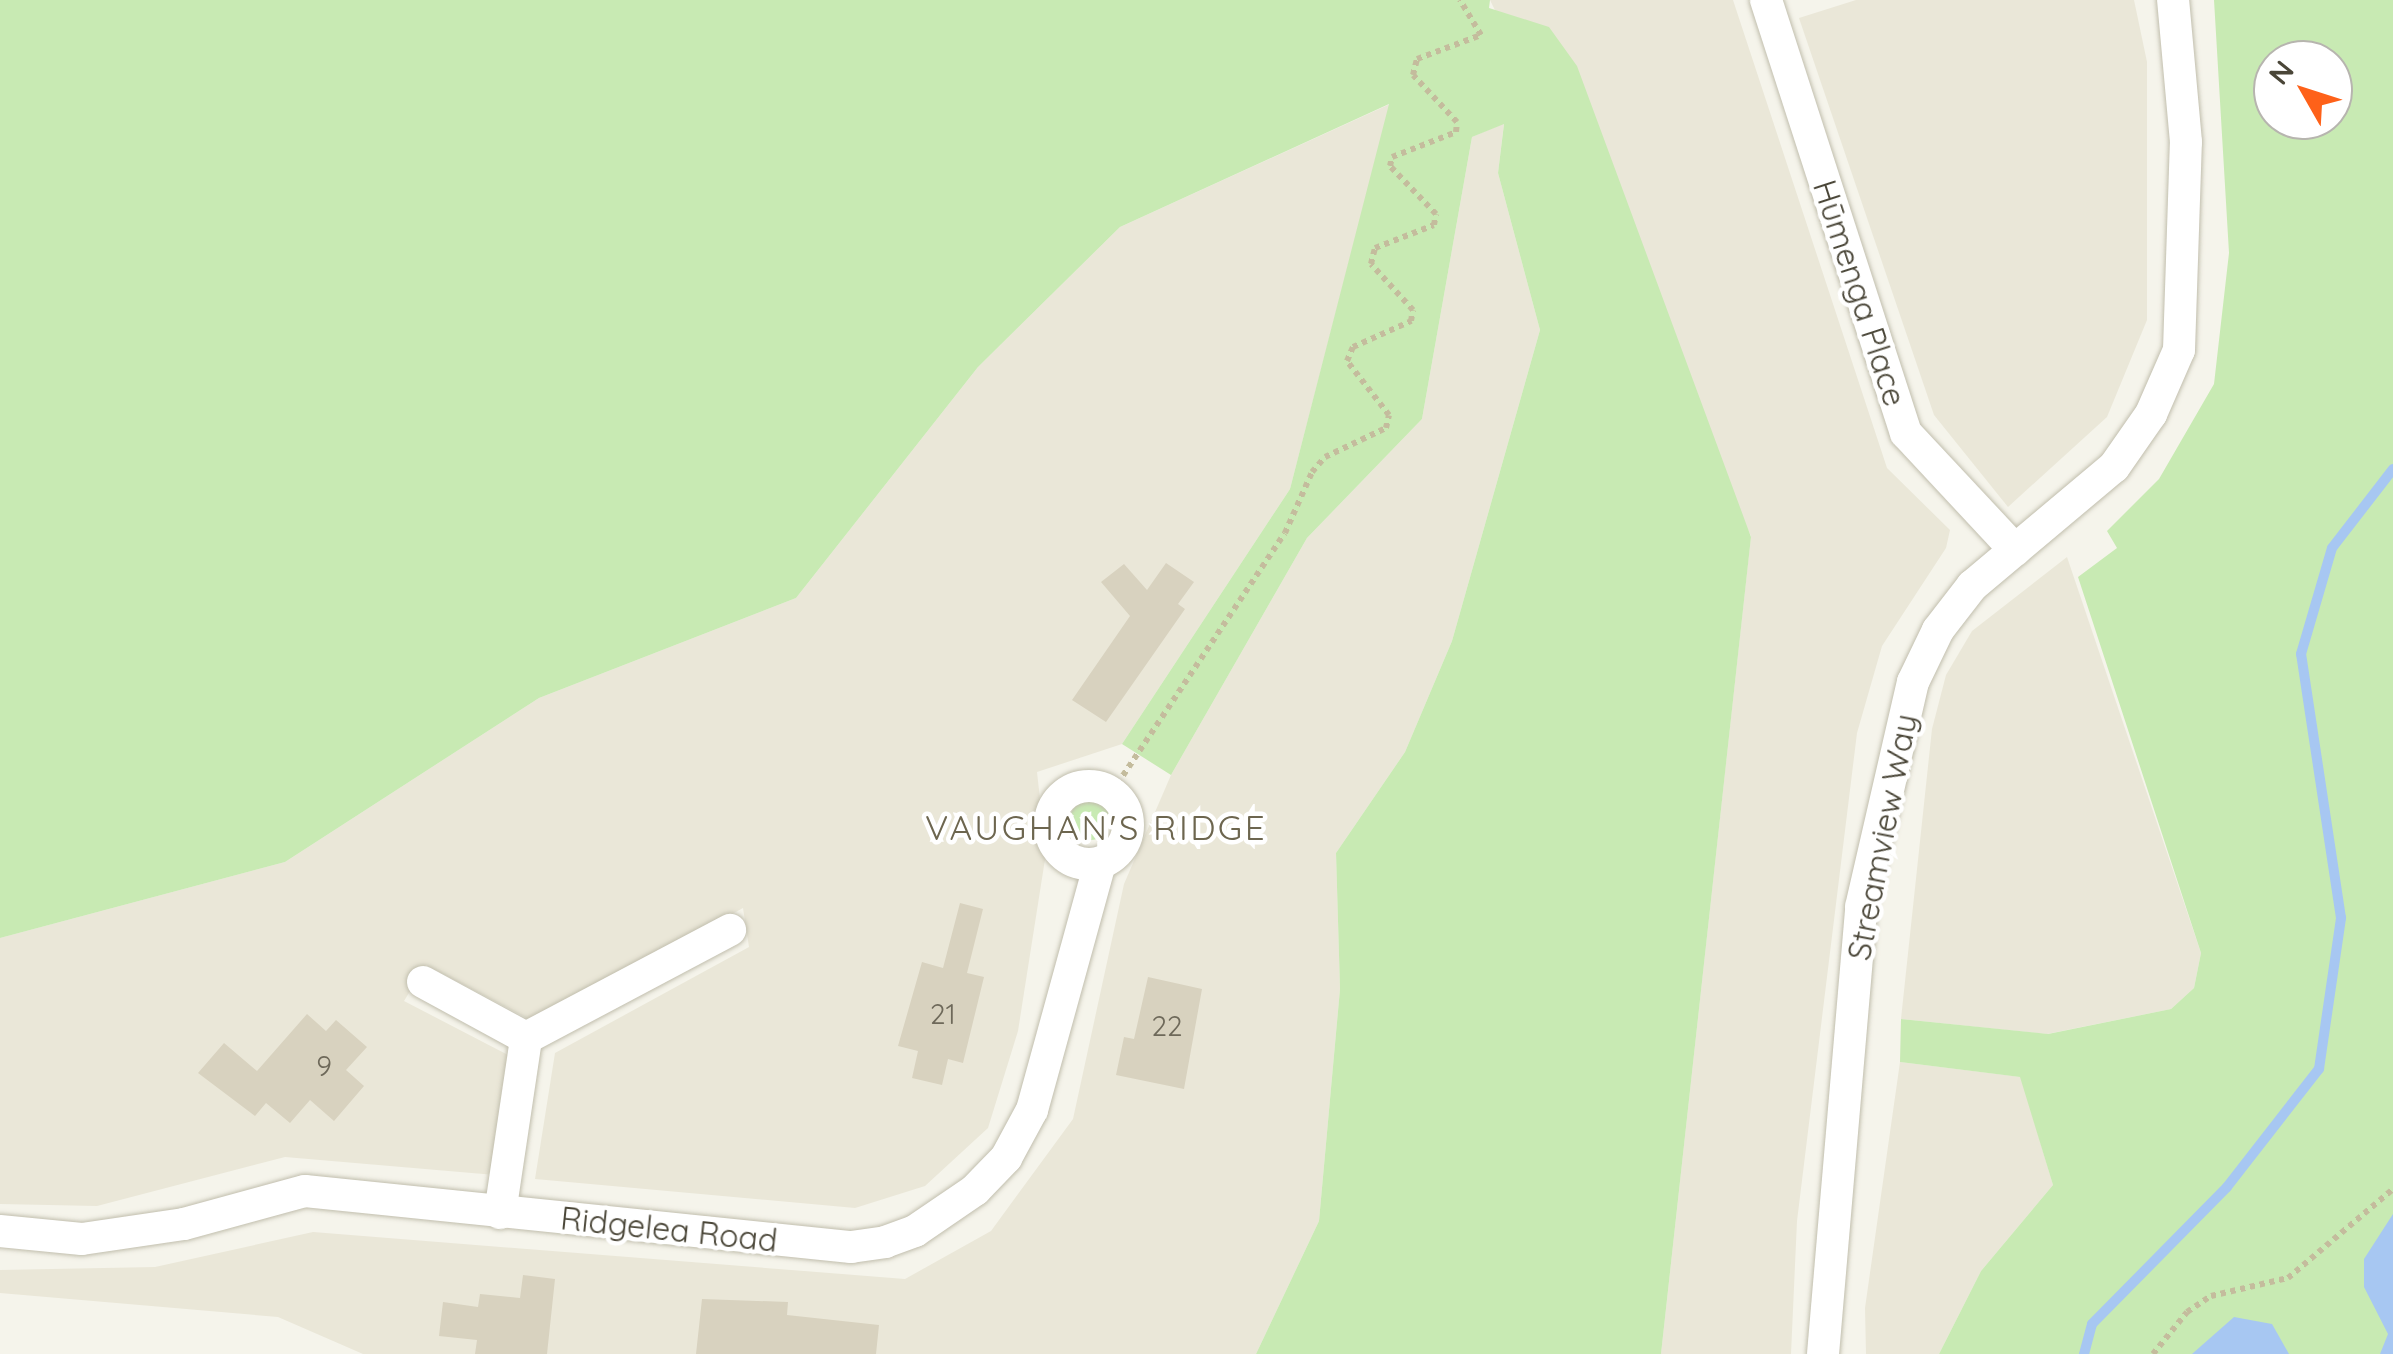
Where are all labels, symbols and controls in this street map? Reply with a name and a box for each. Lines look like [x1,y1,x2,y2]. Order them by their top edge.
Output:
north arrow [2253,40,2353,140]
text: N [2261,53,2301,91]
street label: Hūmenga Place [1805,175,1915,411]
street label: Streamview Way [1839,711,1925,963]
district label: VAUGHAN'S RIDGE [925,806,1267,848]
house number: 21 [930,997,956,1031]
house number: 22 [1151,1009,1183,1043]
house number: 9 [316,1049,332,1083]
street label: Ridgelea Road [559,1199,779,1259]

